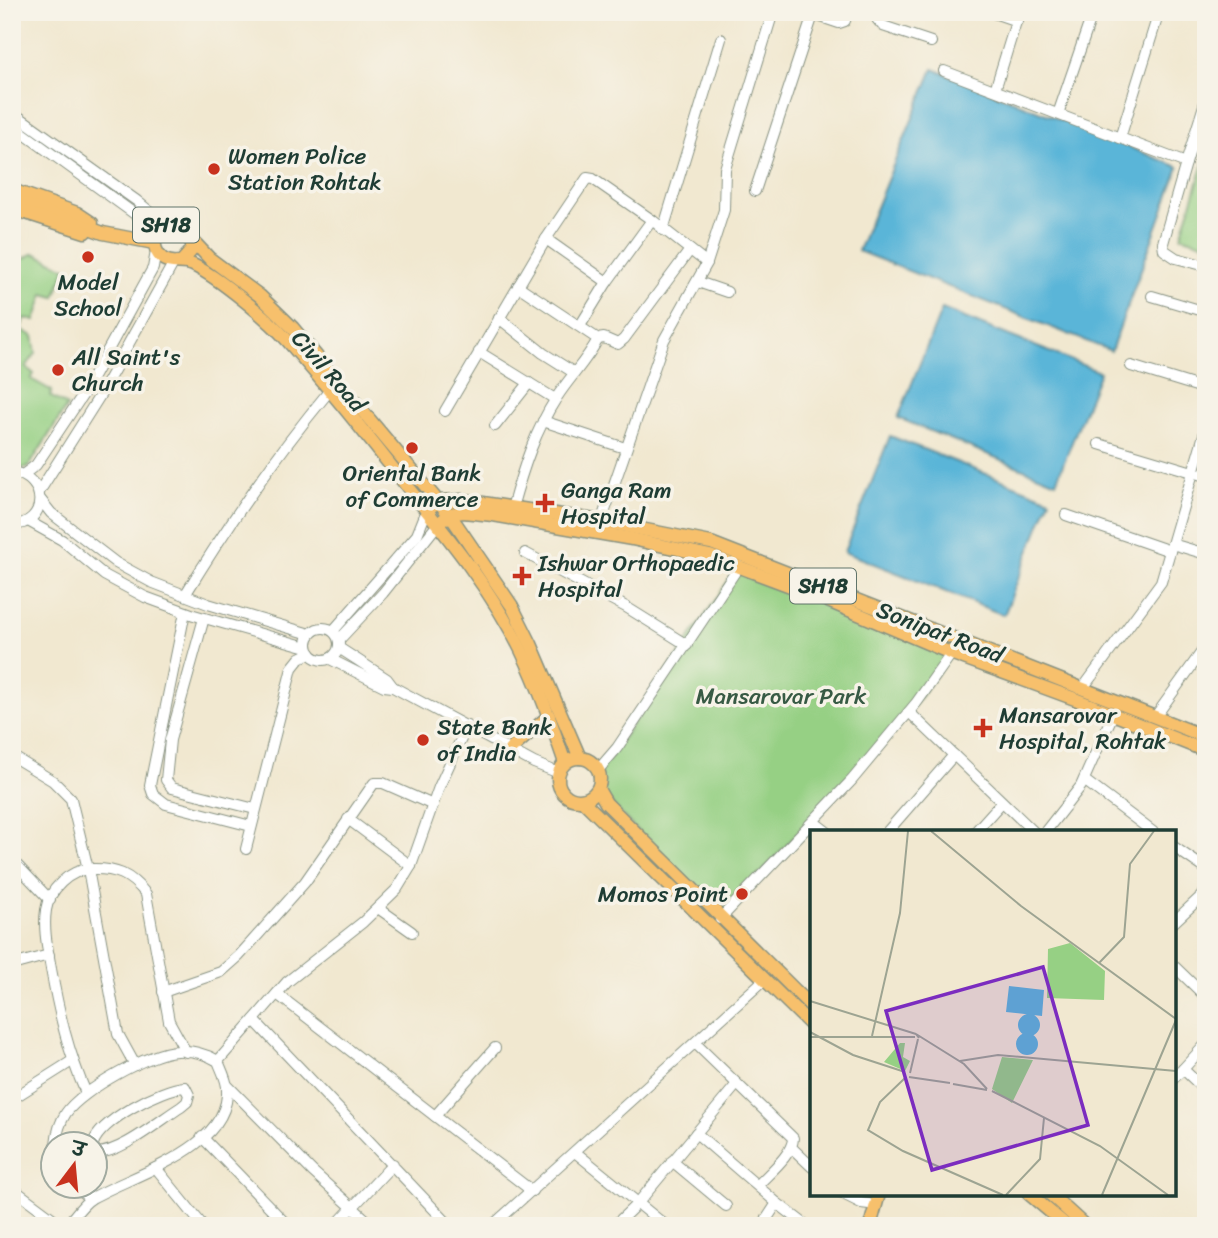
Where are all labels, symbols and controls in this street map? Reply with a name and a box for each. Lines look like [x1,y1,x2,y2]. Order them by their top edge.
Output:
place label: Women Police Station Rohtak [228,136,382,203]
marker: Women Police Station Rohtak [206,161,222,177]
road number: SH18 [133,208,199,243]
marker: Model School [80,249,96,265]
place label: Model School [54,262,122,329]
street label: Civil Road [281,320,378,424]
place label: All Saint's Church [71,337,181,404]
marker: All Saint's Church [50,362,66,378]
marker: Oriental Bank of Commerce [404,440,420,456]
place label: Oriental Bank of Commerce [343,453,481,520]
place label: Ganga Ram Hospital [561,470,672,537]
marker: Ganga Ram Hospital [535,493,555,513]
place label: Ishwar Orthopaedic Hospital [537,543,735,610]
marker: Ishwar Orthopaedic Hospital [512,566,532,586]
road number: SH18 [790,568,856,604]
street label: Sonipat Road [870,589,1011,676]
park label: Mansarovar Park [696,676,867,717]
place label: Mansarovar Hospital, Rohtak [999,695,1167,762]
place label: State Bank of India [437,707,553,774]
marker: Mansarovar Hospital, Rohtak [973,718,993,738]
marker: State Bank of India [415,732,431,748]
inset map [810,830,1176,1196]
place label: Momos Point [598,874,728,915]
marker: Momos Point [734,886,750,902]
north arrow [38,1130,108,1200]
text: उ [66,1131,91,1167]

